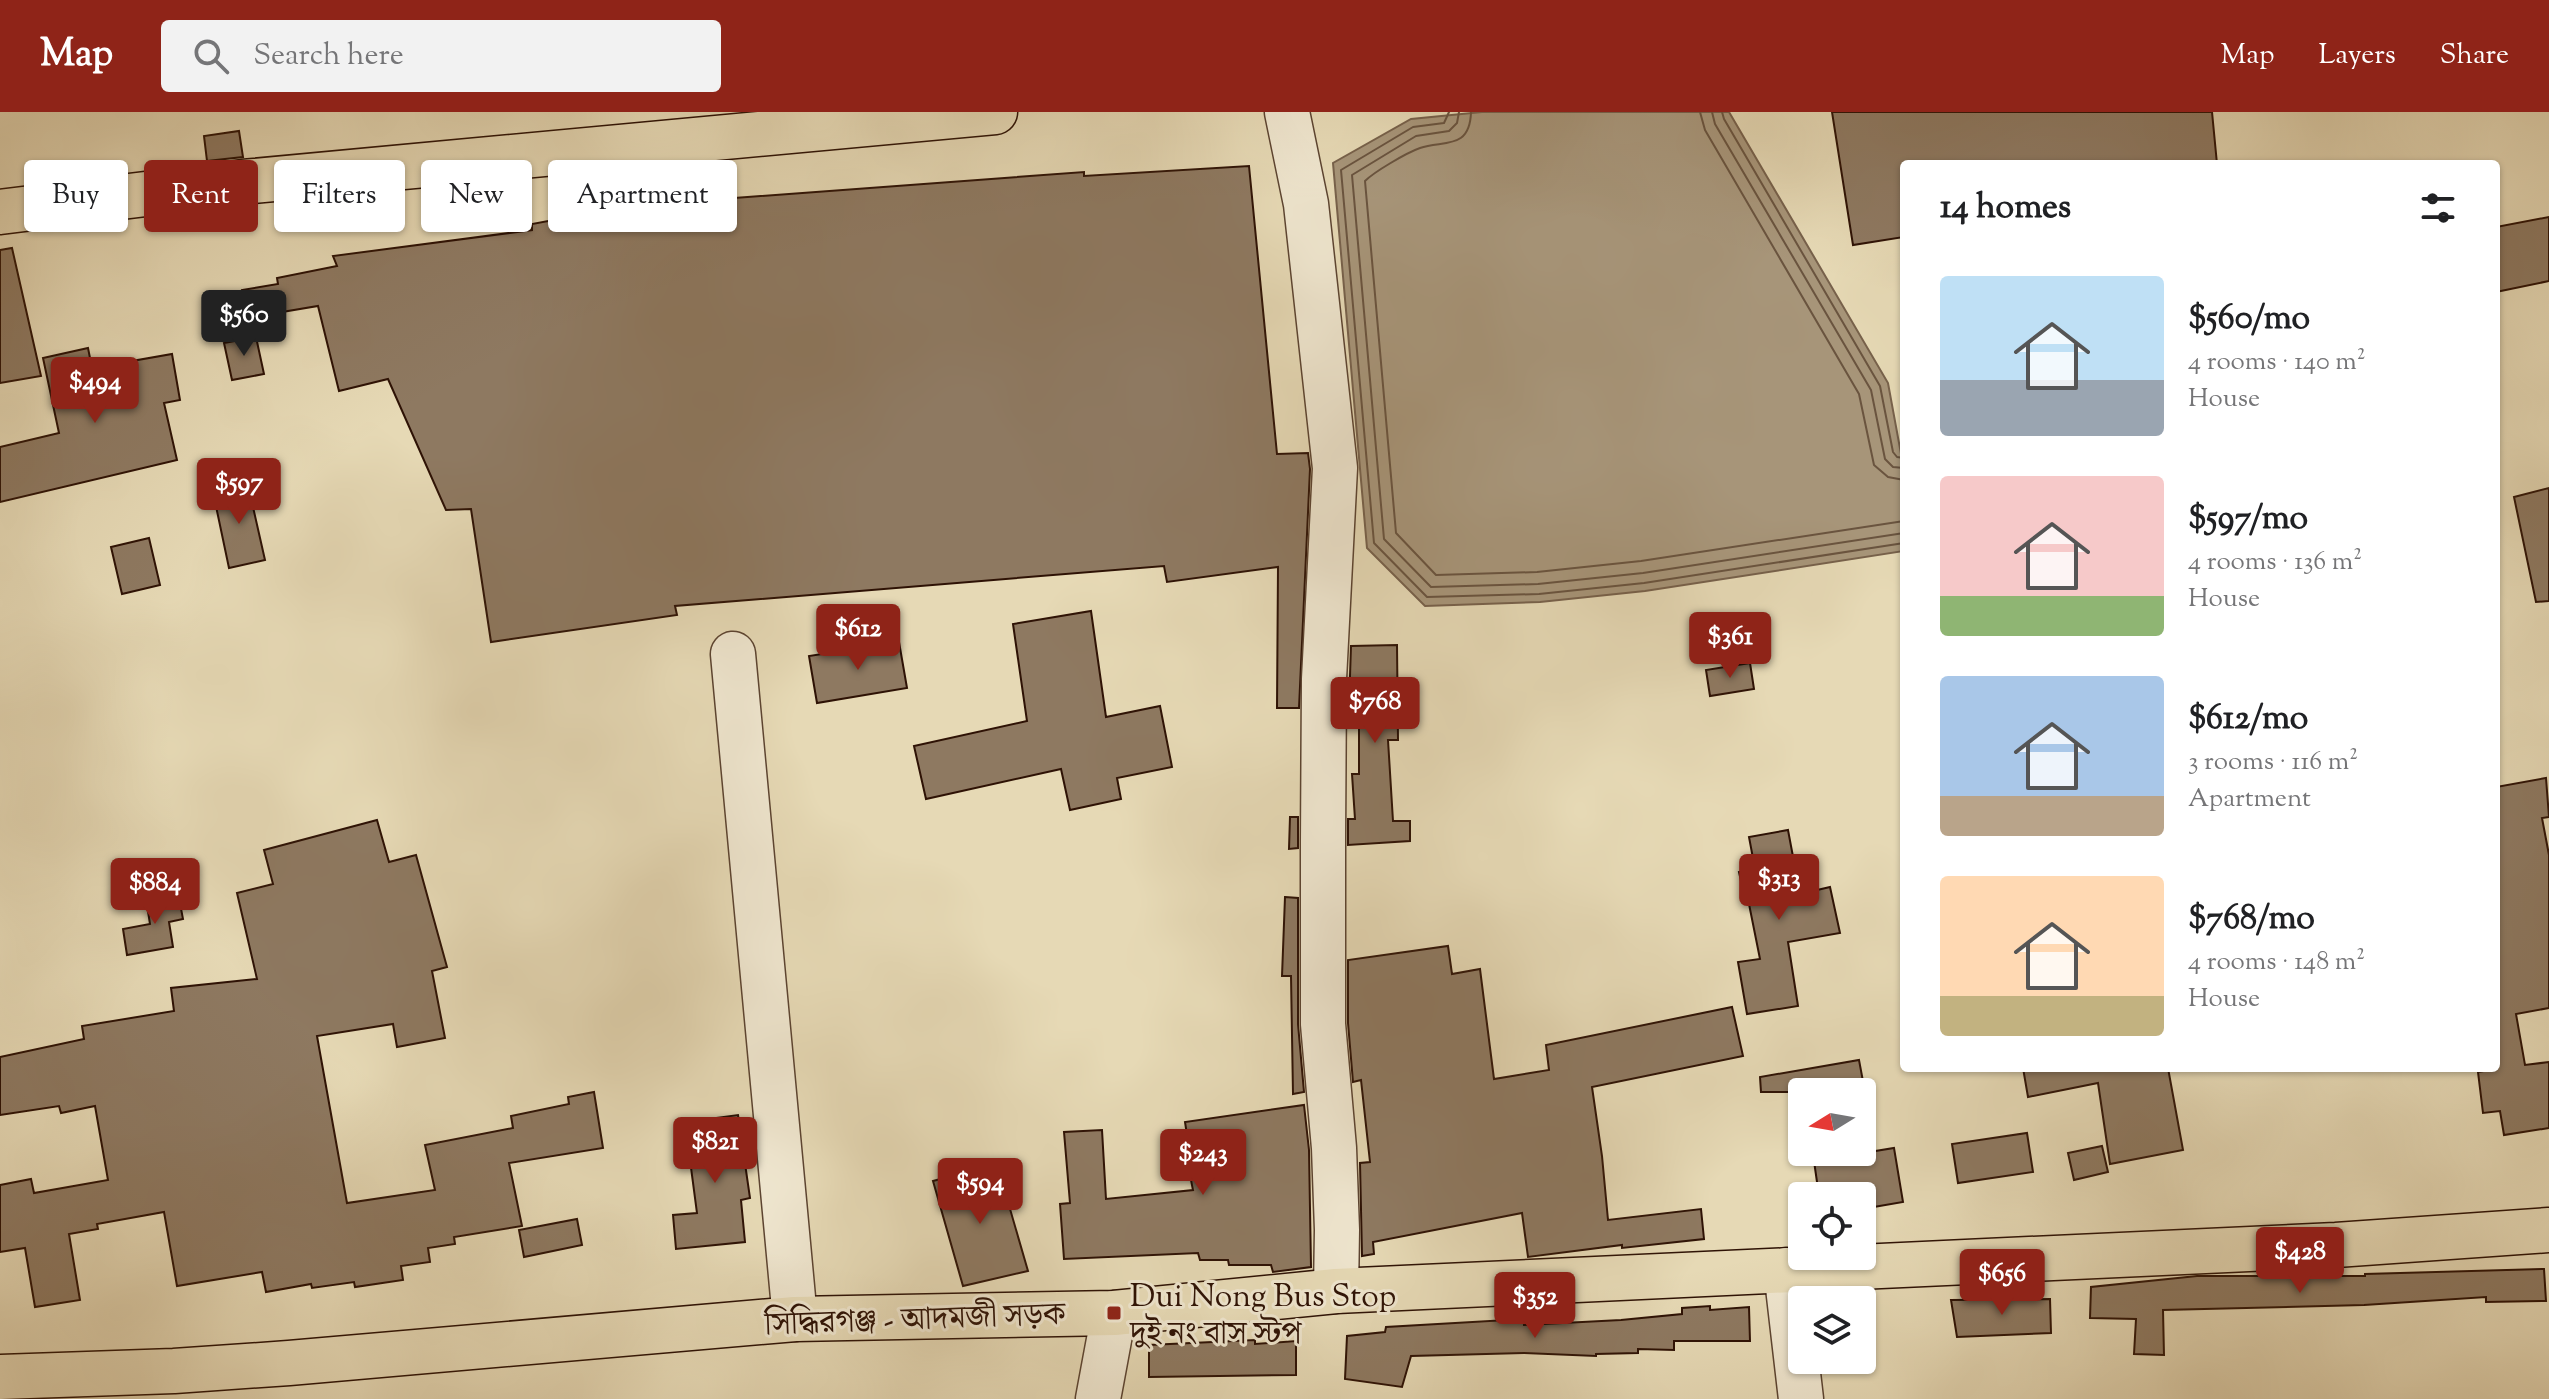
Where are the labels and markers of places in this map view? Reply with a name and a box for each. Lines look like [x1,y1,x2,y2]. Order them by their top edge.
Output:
pin: $560 [197,290,291,358]
pin: $494 [48,357,142,425]
pin: $597 [192,458,286,526]
pin: $612 [811,604,905,672]
pin: $361 [1683,612,1777,680]
pin: $768 [1328,677,1422,745]
pin: $313 [1732,854,1826,922]
pin: $884 [108,858,202,926]
pin: $821 [668,1117,762,1185]
pin: $243 [1156,1129,1250,1197]
pin: $594 [933,1158,1027,1226]
pin: $428 [2253,1227,2347,1295]
pin: $656 [1955,1249,2049,1317]
pin: $352 [1488,1272,1582,1340]
place label: Dui Nong Bus Stop দুই নং বাস স্টপ [1129,1275,1396,1358]
marker: Dui Nong Bus Stop দুই নং বাস স্টপ [1105,1304,1123,1322]

